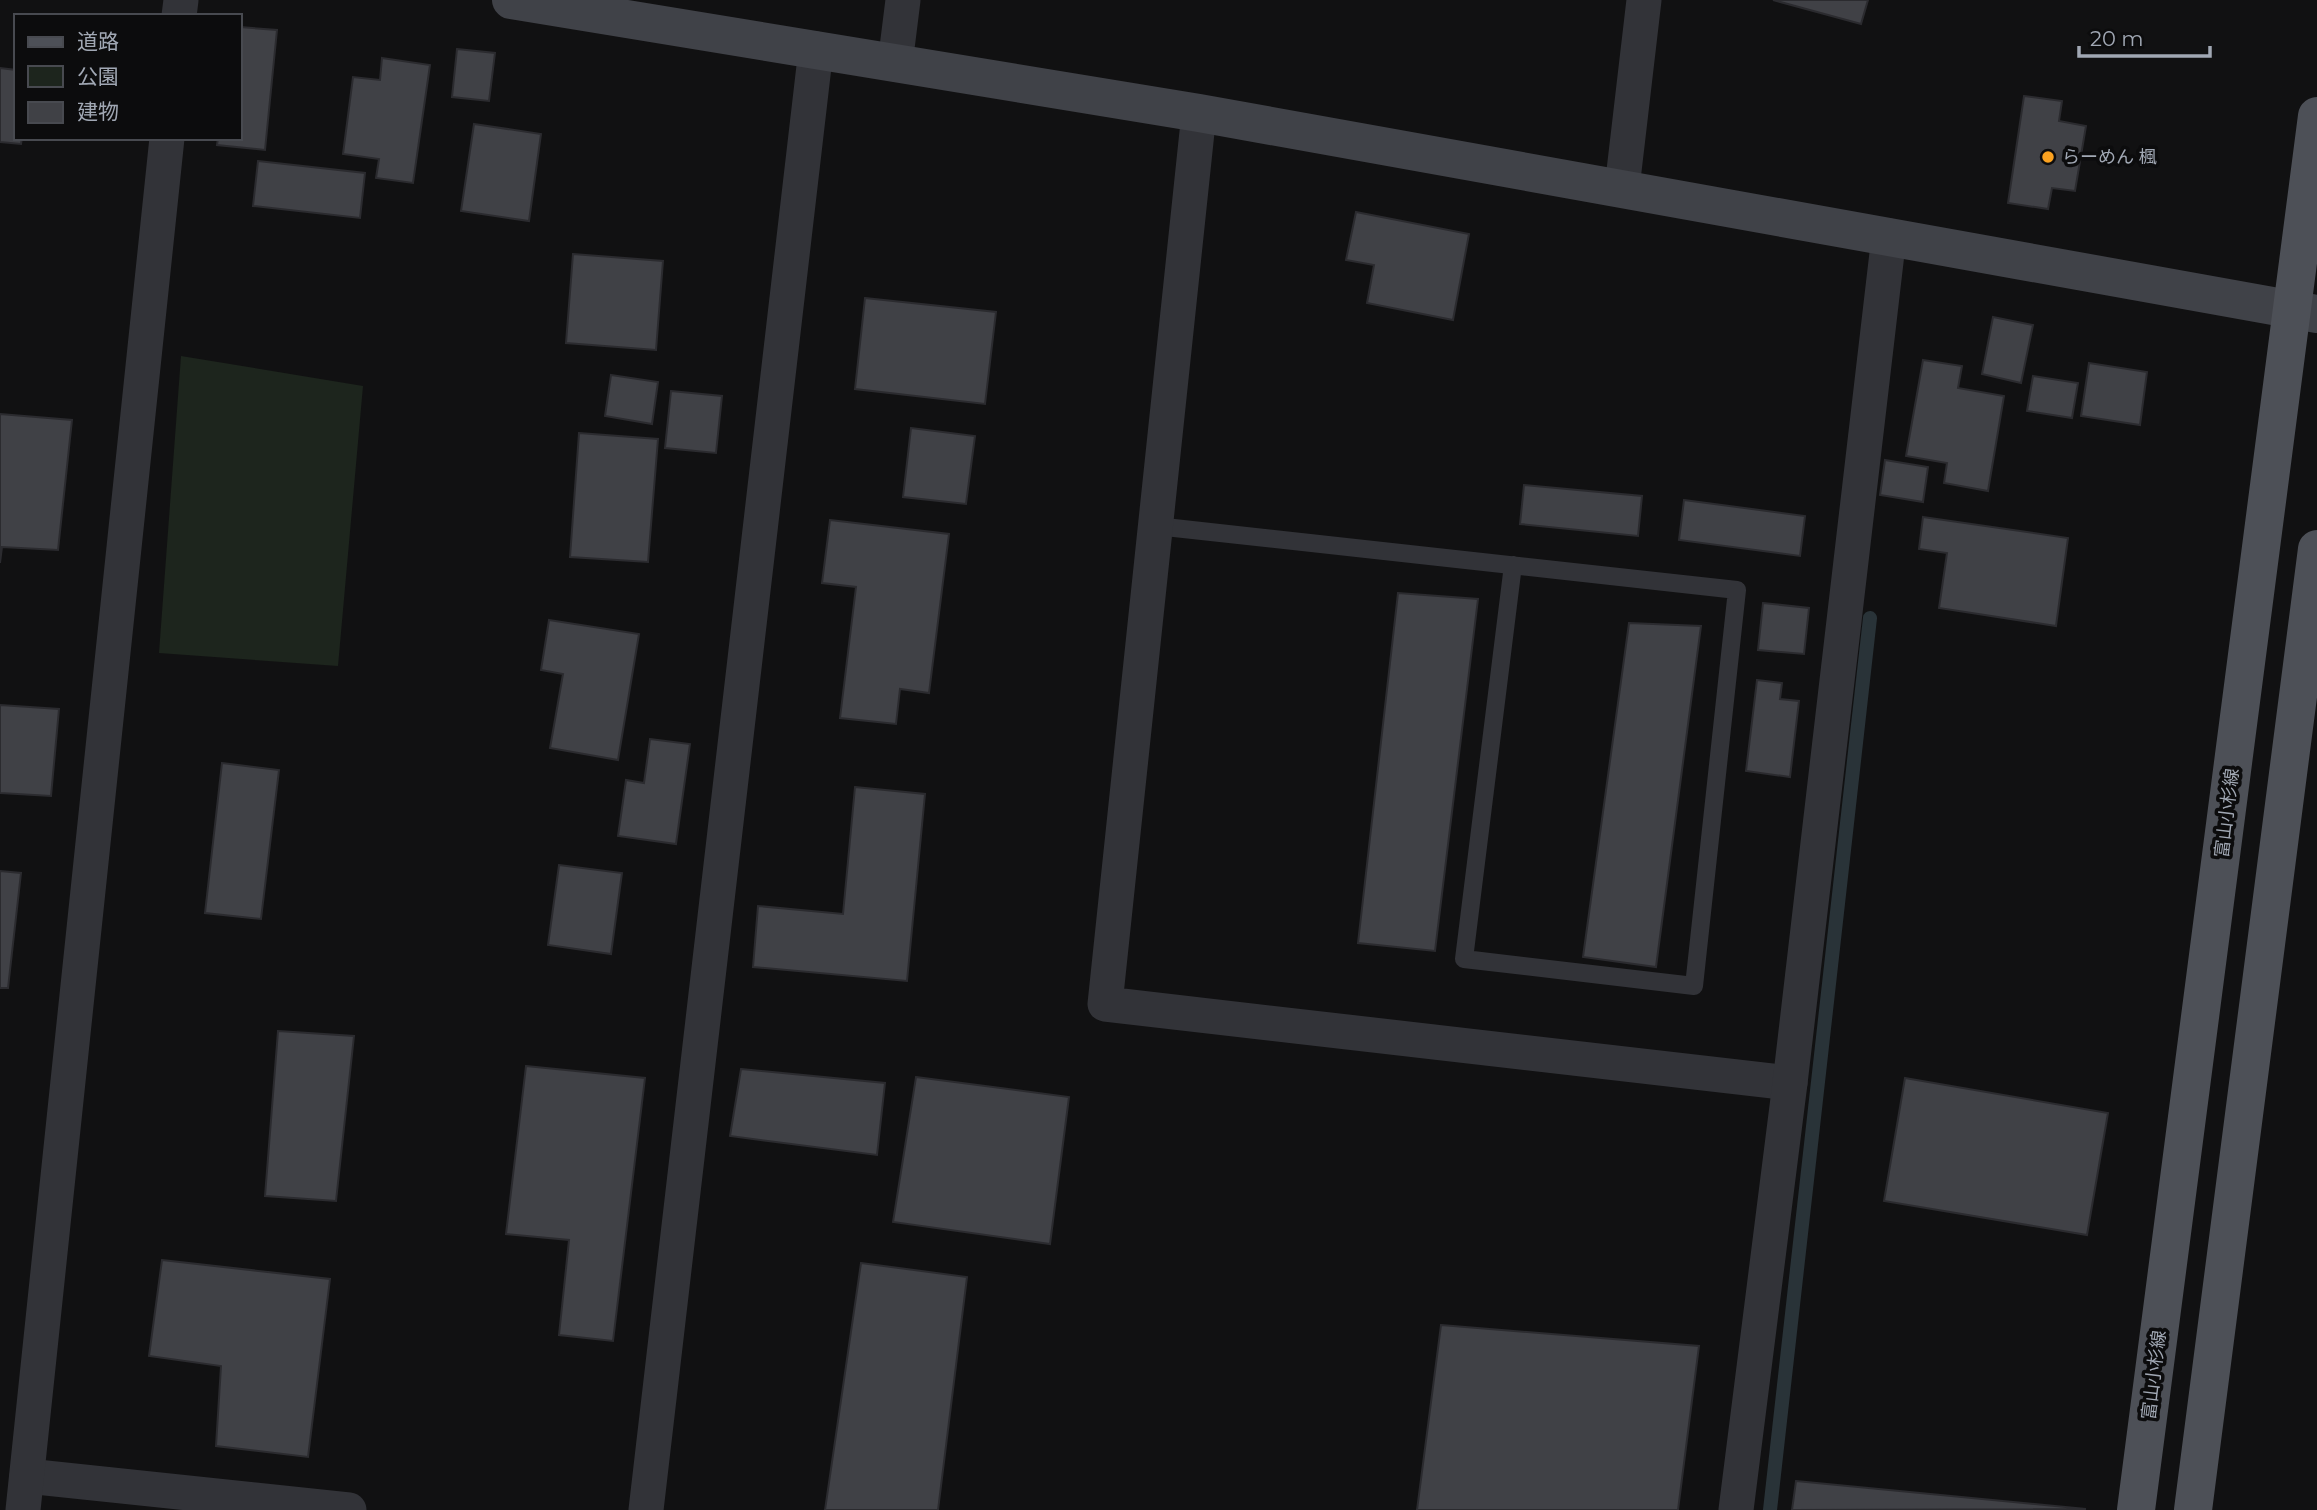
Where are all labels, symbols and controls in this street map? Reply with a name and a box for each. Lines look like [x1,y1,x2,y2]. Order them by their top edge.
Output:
legend [14,14,242,140]
scale bar [2079,14,2210,58]
text: 20 m [2090,26,2144,51]
text: 道路 [77,29,119,54]
text: 公園 [77,64,119,89]
text: 建物 [77,99,119,124]
place label: らーめん 楓 [2062,146,2157,168]
marker: らーめん 楓 [2040,149,2056,165]
street label: 富山小杉線 [2211,767,2243,859]
street label: 富山小杉線 [2138,1329,2170,1421]

